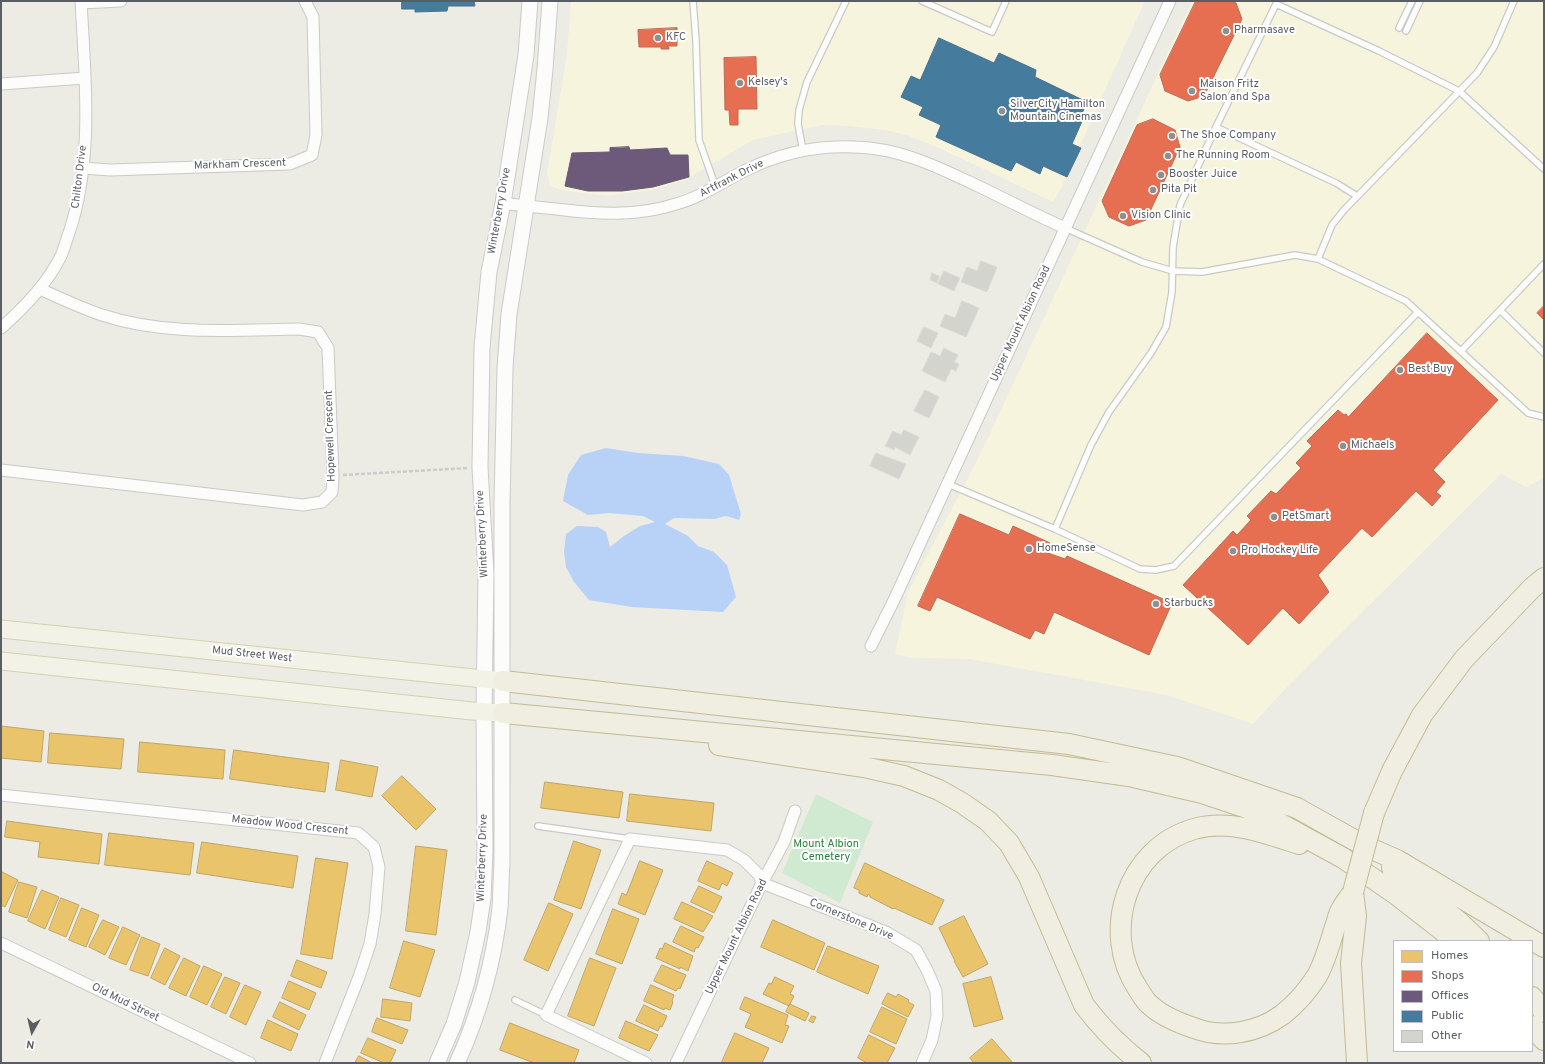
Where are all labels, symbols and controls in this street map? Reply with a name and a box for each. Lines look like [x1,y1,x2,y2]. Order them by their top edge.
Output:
place label: Pharmasave [1234,24,1295,38]
marker: Pharmasave [1221,26,1231,36]
place label: KFC [666,31,686,45]
marker: KFC [653,33,663,43]
place label: Kelsey's [748,76,788,90]
marker: Kelsey's [735,78,745,88]
place label: Maison Fritz Salon and Spa [1200,78,1270,104]
marker: Maison Fritz Salon and Spa [1187,86,1197,96]
place label: SilverCity Hamilton Mountain Cinemas [1010,98,1105,124]
marker: SilverCity Hamilton Mountain Cinemas [997,106,1007,116]
place label: The Shoe Company [1180,129,1276,143]
marker: The Shoe Company [1167,131,1177,141]
street label: Chilton Drive [70,144,90,210]
place label: The Running Room [1176,149,1270,163]
marker: The Running Room [1163,151,1173,161]
street label: Markham Crescent [194,157,286,173]
street label: Artfrank Drive [698,157,766,201]
street label: Winterberry Drive [486,167,514,255]
place label: Booster Juice [1169,168,1237,182]
marker: Booster Juice [1156,170,1166,180]
place label: Pita Pit [1161,183,1197,197]
marker: Pita Pit [1148,185,1158,195]
place label: Vision Clinic [1131,209,1191,223]
marker: Vision Clinic [1118,211,1128,221]
street label: Upper Mount Albion Road [988,264,1054,384]
place label: Best Buy [1408,363,1452,377]
marker: Best Buy [1395,365,1405,375]
street label: Hopewell Crescent [323,390,339,482]
place label: Michaels [1351,439,1394,453]
marker: Michaels [1338,441,1348,451]
street label: Winterberry Drive [474,490,492,578]
place label: PetSmart [1282,510,1329,524]
marker: PetSmart [1269,512,1279,522]
place label: HomeSense [1037,542,1096,556]
marker: HomeSense [1024,544,1034,554]
place label: Pro Hockey Life [1241,544,1318,558]
marker: Pro Hockey Life [1228,546,1238,556]
place label: Starbucks [1164,597,1213,611]
marker: Starbucks [1151,599,1161,609]
street label: Mud Street West [211,644,293,666]
street label: Meadow Wood Crescent [231,813,349,839]
street label: Winterberry Drive [475,814,491,902]
park label: Mount Albion Cemetery [793,838,859,864]
street label: Upper Mount Albion Road [703,877,771,997]
street label: Cornerstone Drive [807,896,895,944]
legend [1393,940,1533,1052]
text: Homes [1431,948,1468,964]
text: Shops [1431,968,1464,984]
street label: Old Mud Street [89,981,161,1025]
text: Offices [1431,988,1469,1004]
text: Public [1431,1008,1464,1024]
north arrow [12,1012,52,1052]
text: Other [1431,1028,1462,1044]
text: N [25,1036,35,1051]

